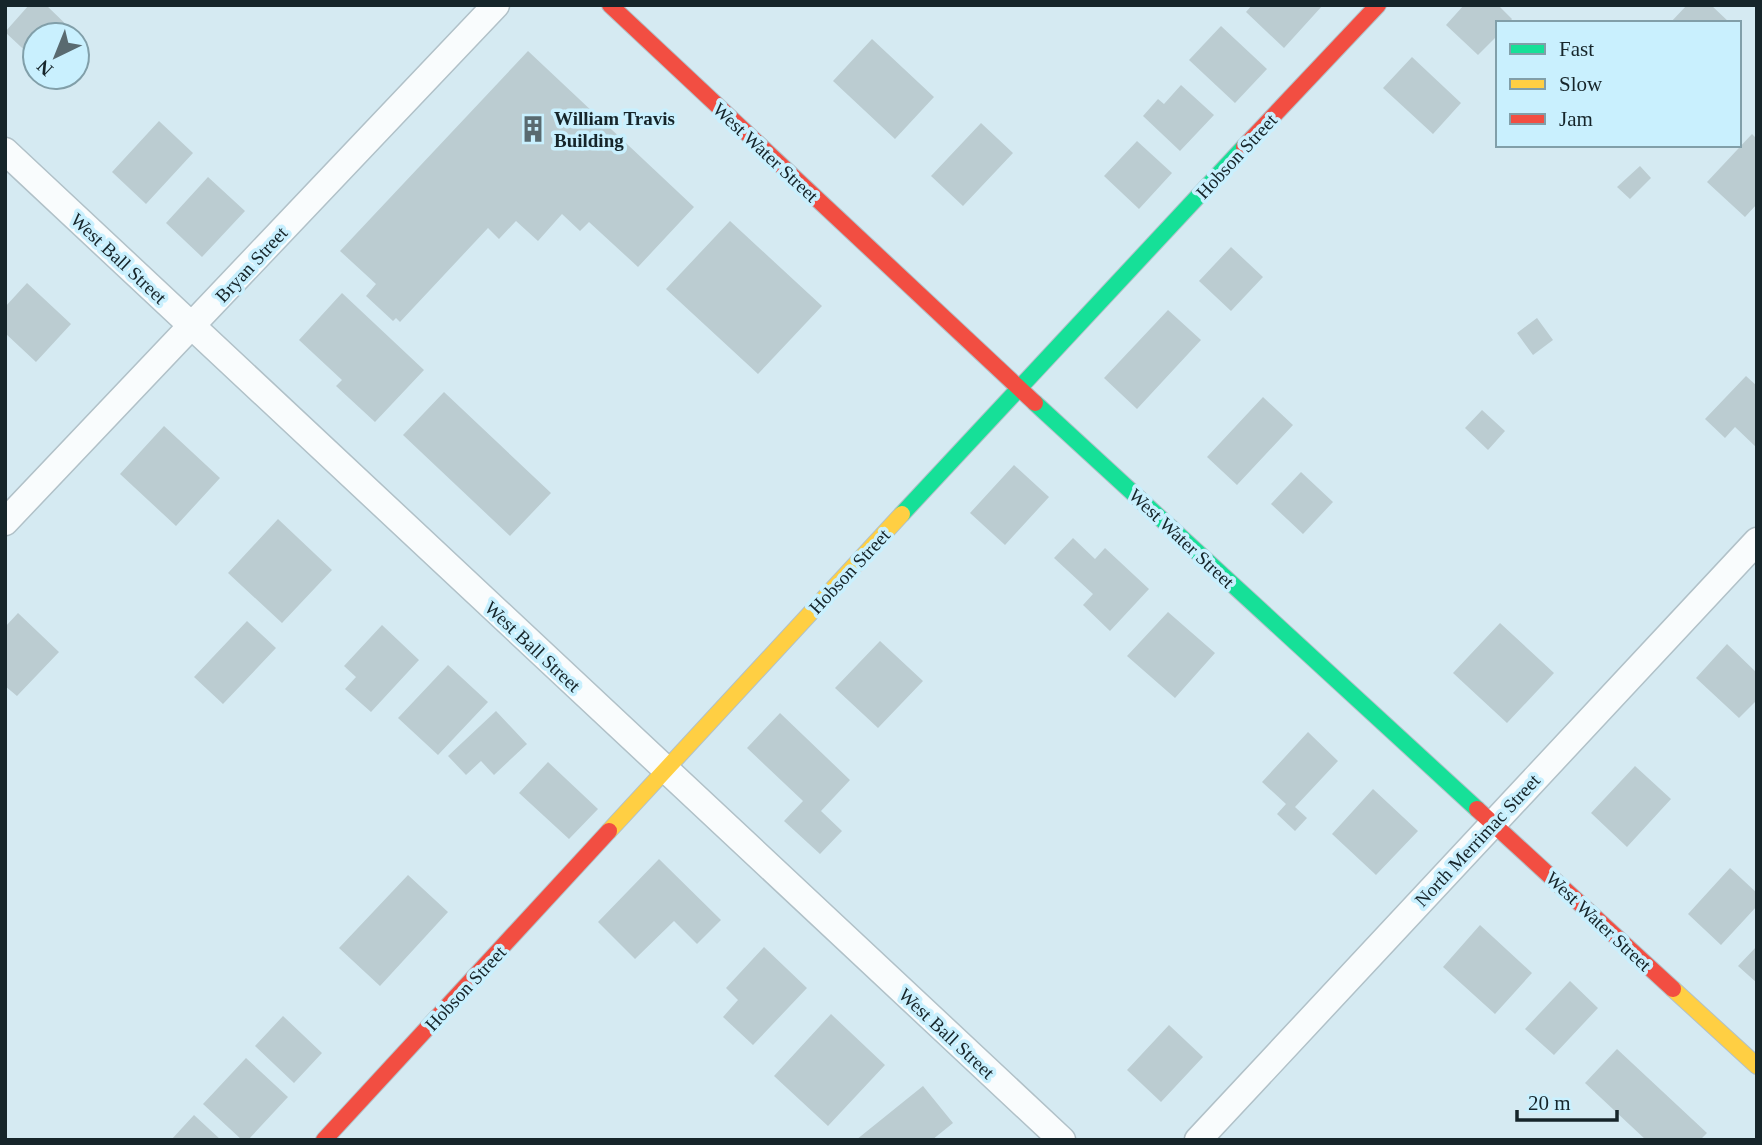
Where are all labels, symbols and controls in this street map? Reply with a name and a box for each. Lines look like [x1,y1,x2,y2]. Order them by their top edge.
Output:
north arrow [21,21,91,91]
legend [1496,21,1741,147]
text: Fast [1559,37,1594,61]
text: N [32,56,57,80]
text: Slow [1559,72,1603,96]
street label: West Water Street [709,98,823,207]
text: Jam [1559,107,1593,131]
place label: William Travis Building [554,108,675,151]
street label: Hobson Street [1192,109,1281,203]
building icon: William Travis Building [518,114,548,144]
street label: West Ball Street [67,209,171,308]
street label: Bryan Street [211,222,292,306]
street label: West Water Street [1125,484,1239,593]
street label: Hobson Street [805,524,894,618]
street label: West Ball Street [481,597,585,696]
street label: North Merrimac Street [1411,769,1545,911]
street label: West Water Street [1542,867,1656,976]
street label: Hobson Street [421,941,510,1035]
street label: West Ball Street [895,984,999,1083]
scale bar [1517,1078,1617,1122]
text: 20 m [1528,1091,1571,1115]

